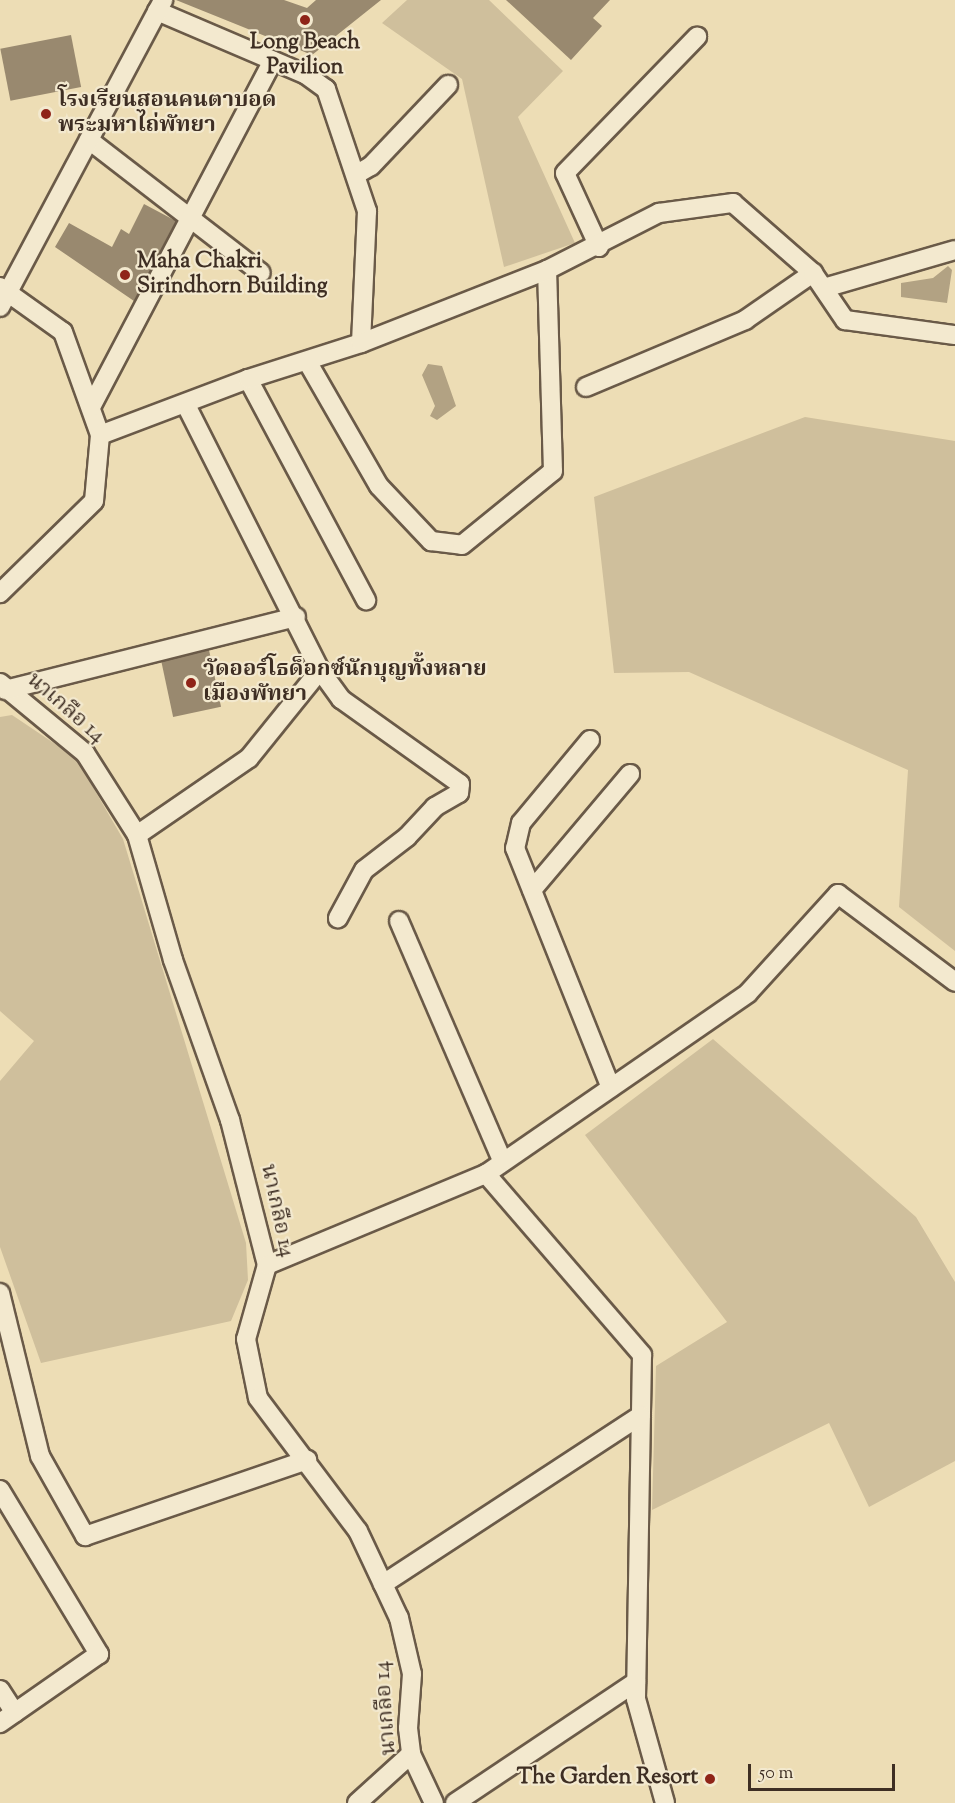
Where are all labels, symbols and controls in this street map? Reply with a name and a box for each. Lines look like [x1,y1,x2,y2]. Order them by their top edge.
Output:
marker: Long Beach Pavilion [298,13,312,27]
place label: Long Beach Pavilion [250,30,360,82]
place label: โรงเรียนสอนคนตาบอด พระมหาไถ่พัทยา [58,88,276,140]
marker: โรงเรียนสอนคนตาบอด พระมหาไถ่พัทยา [39,107,53,121]
place label: Maha Chakri Sirindhorn Building [137,249,328,300]
marker: Maha Chakri Sirindhorn Building [118,268,132,282]
place label: วัดออร์โธด็อกซ์นักบุญทั้งหลาย เมืองพัทยา [203,657,487,708]
street label: นาเกลือ 14 [21,668,109,750]
marker: วัดออร์โธด็อกซ์นักบุญทั้งหลาย เมืองพัทยา [184,676,198,690]
street label: นาเกลือ 14 [253,1162,299,1260]
street label: นาเกลือ 14 [371,1660,403,1756]
scale bar [751,1752,898,1790]
text: 50 m [759,1761,793,1787]
place label: The Garden Resort [517,1766,698,1792]
marker: The Garden Resort [703,1772,717,1786]

